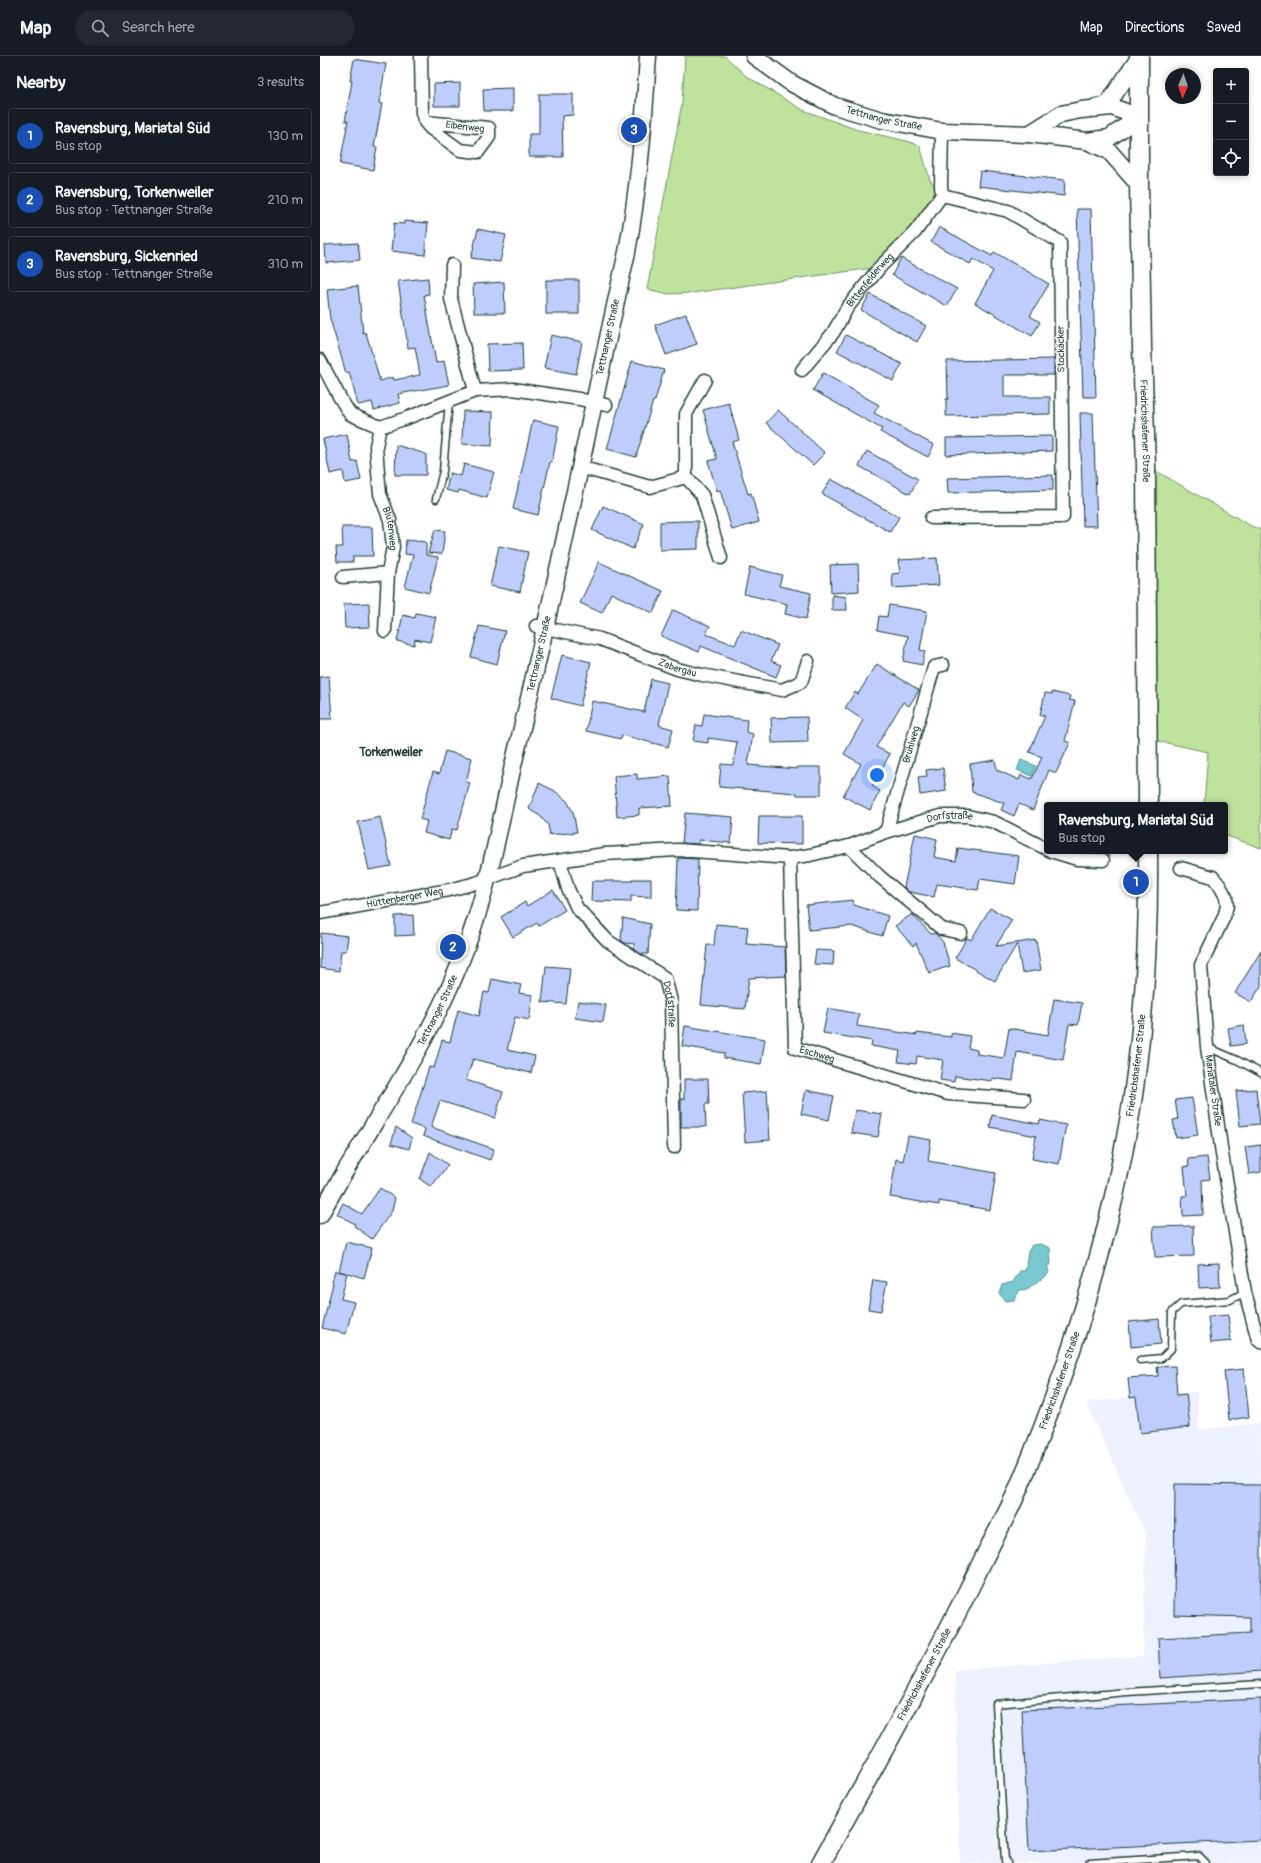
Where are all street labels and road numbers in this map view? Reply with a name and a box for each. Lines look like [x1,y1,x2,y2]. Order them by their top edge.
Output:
street label: Tettnanger Straße [844,104,923,133]
street label: Eibenweg [445,119,485,135]
street label: Bittenfelderweg [844,251,896,310]
street label: Tettnanger Straße [594,298,622,377]
street label: Stockäcker [1055,325,1067,373]
street label: Friedrichshafener Straße [1137,379,1152,483]
street label: Blütenweg [380,505,399,552]
street label: Tettnanger Straße [525,615,554,693]
street label: Zabergäu [656,656,698,679]
street label: Brühlweg [900,725,923,765]
street label: Dorfstraße [925,810,974,826]
street label: Hüttenberger Weg [365,885,444,911]
street label: Tettnanger Straße [415,973,460,1048]
street label: Dorfstraße [660,980,678,1027]
street label: Friedrichshafener Straße [1124,1014,1148,1118]
street label: Eschweg [798,1044,836,1066]
street label: Mariataler Straße [1202,1054,1224,1127]
street label: Friedrichshafener Straße [1037,1330,1083,1431]
street label: Friedrichshafener Straße [895,1626,954,1723]

